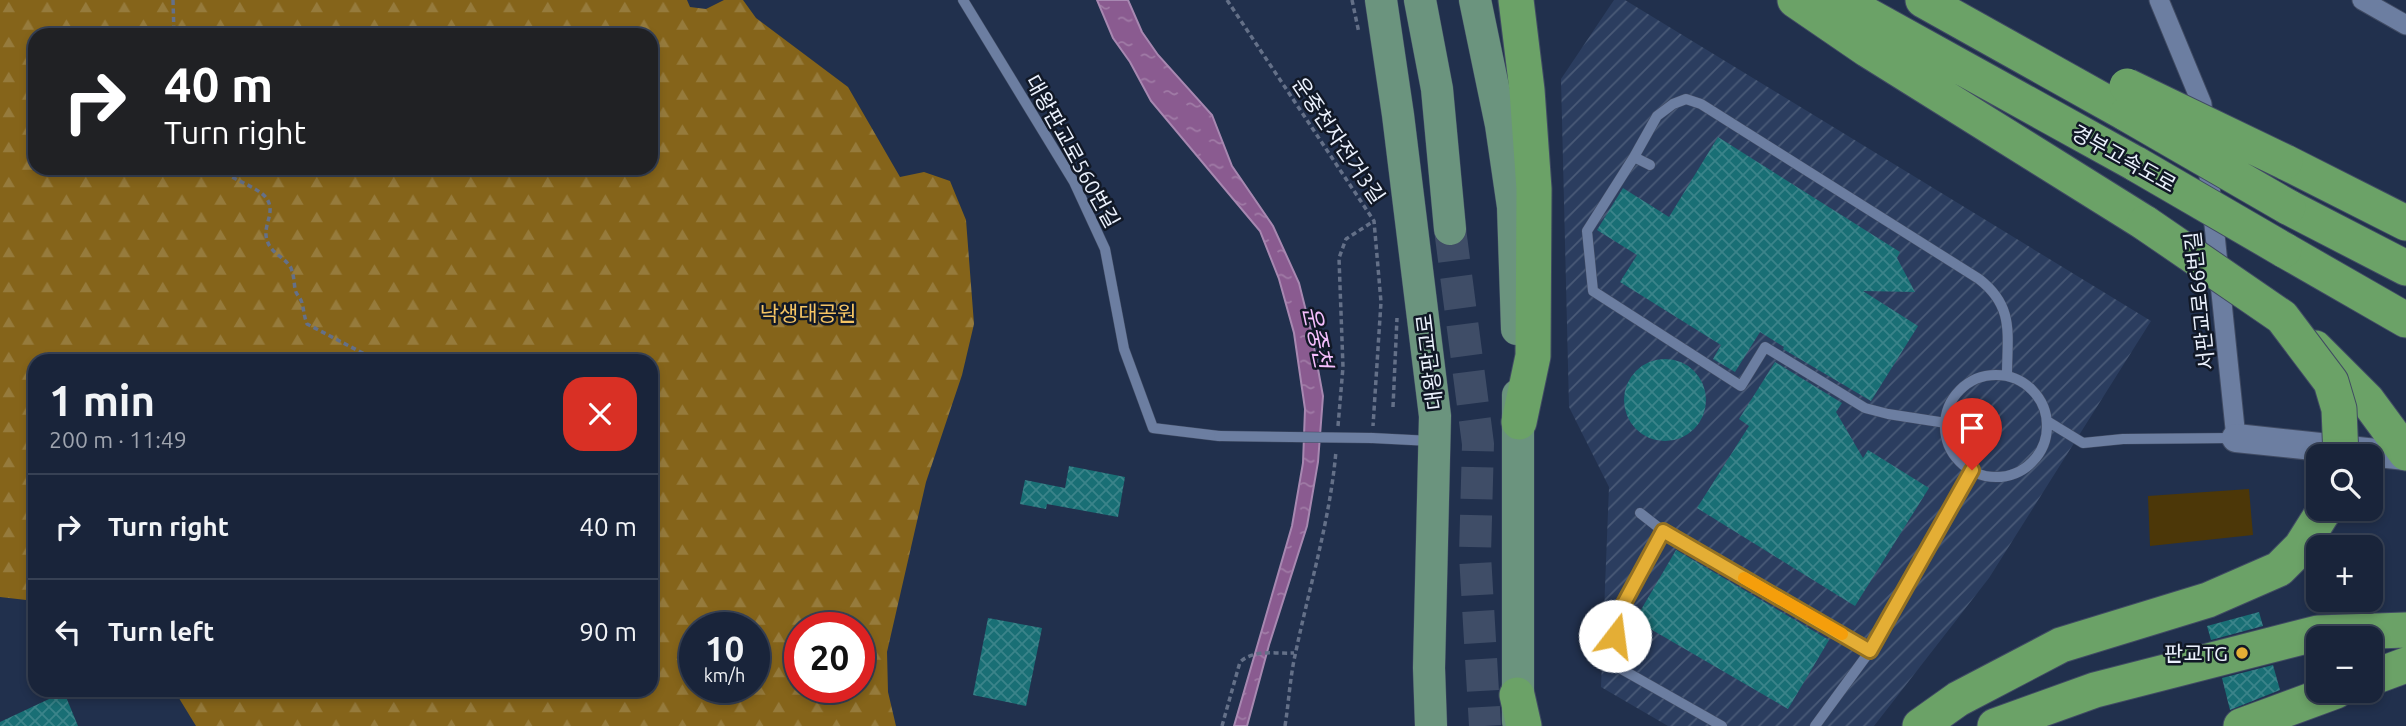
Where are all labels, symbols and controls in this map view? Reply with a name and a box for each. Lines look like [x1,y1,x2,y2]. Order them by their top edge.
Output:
icon: right [49,56,140,147]
text: 40 m [164,56,273,111]
street label: 대왕판교로560번길 [1021,70,1125,232]
street label: 운중천자전거3길 [1288,72,1390,208]
text: Turn right [164,114,306,150]
street label: 경부고속도로 [2067,119,2181,197]
street label: 서판교로66번길 [2180,230,2218,372]
park label: 낙생대공원 [760,301,856,325]
water label: 운중천 [1299,303,1337,373]
street label: 대왕판교로 [1411,313,1447,411]
text: 1 min [49,377,155,424]
button: close [563,377,637,451]
pin [1942,398,2002,470]
icon: arrive [1953,409,1991,447]
text: 200 m · 11:49 [49,427,187,452]
map controls [2306,444,2383,703]
button: search [2306,444,2383,521]
icon: right [49,508,87,546]
text: Turn right [108,512,229,541]
text: 40 m [579,512,637,541]
button: + [2306,535,2383,612]
position arrow [1578,599,1652,673]
speed limit sign: 20 [784,612,875,703]
icon: left [49,613,87,651]
text: Turn left [108,617,214,646]
text: 90 m [579,617,637,646]
button: − [2306,626,2383,703]
text: 10 [705,628,744,668]
place label: 판교TG [2164,641,2228,665]
marker: 판교TG [2234,645,2250,661]
text: km/h [704,665,745,685]

